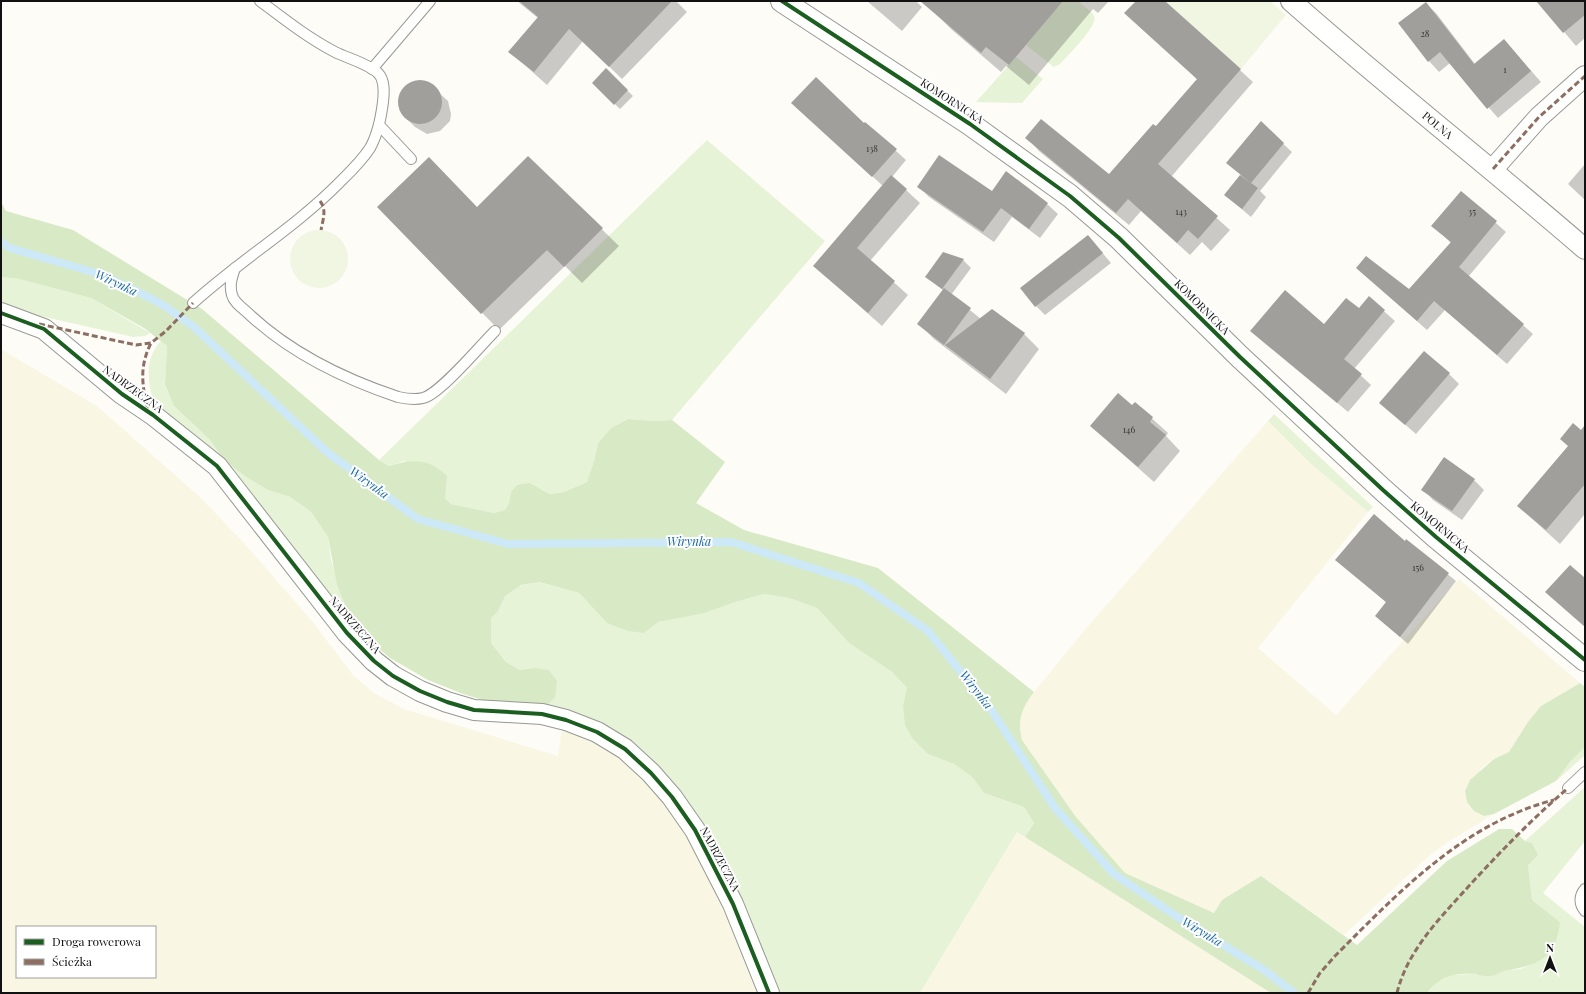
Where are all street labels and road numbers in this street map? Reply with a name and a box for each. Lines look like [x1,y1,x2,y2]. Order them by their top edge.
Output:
street label: KOMORNICKA [918,75,987,127]
street label: POLNA [1419,108,1456,142]
street label: KOMORNICKA [1171,276,1233,338]
street label: NADRZECZNA [100,362,167,416]
street label: KOMORNICKA [1408,498,1473,556]
street label: NADRZECZNA [326,593,384,657]
street label: NADRZECZNA [697,824,744,894]

